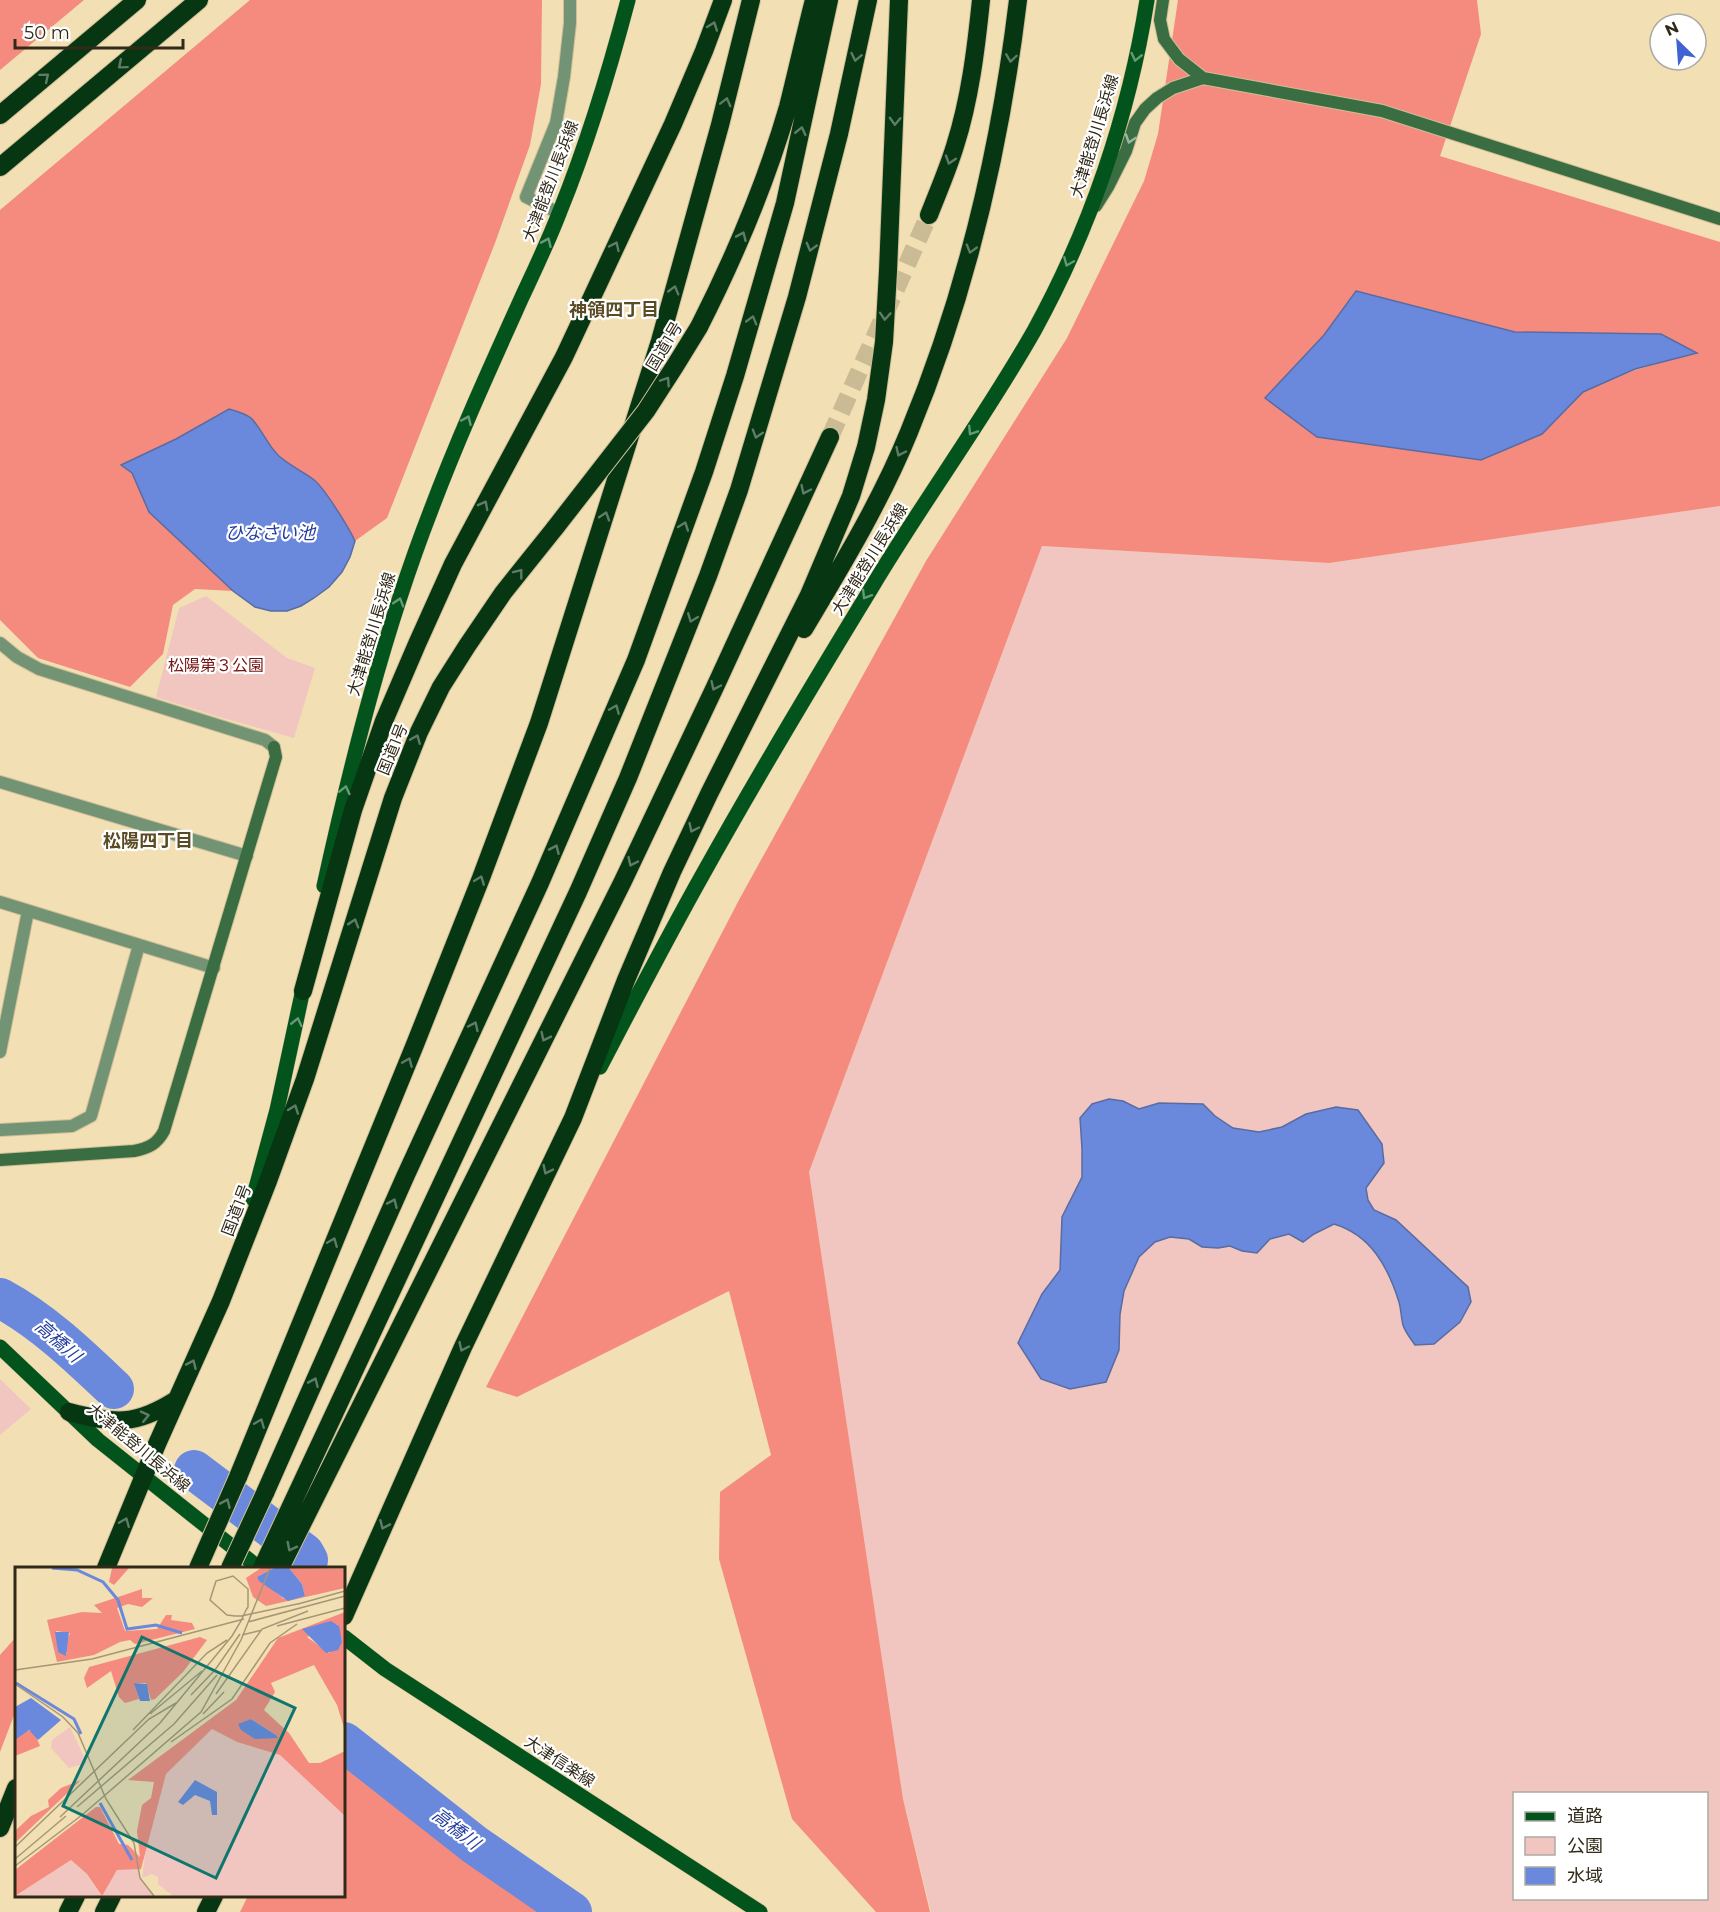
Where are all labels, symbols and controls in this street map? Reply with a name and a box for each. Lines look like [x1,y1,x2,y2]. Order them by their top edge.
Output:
scale bar [15,12,183,50]
north arrow [1648,12,1708,72]
text: N [1662,18,1682,40]
one-way arrow [706,21,719,31]
text: 50 m [24,22,70,44]
one-way arrow [850,52,863,62]
one-way arrow [1131,52,1144,62]
one-way arrow [1005,53,1017,63]
one-way arrow [118,57,129,68]
street label: 大津能登川長浜線 [1067,72,1122,200]
one-way arrow [38,74,49,85]
one-way arrow [719,97,732,107]
one-way arrow [888,117,901,126]
street label: 大津能登川長浜線 [519,118,582,244]
one-way arrow [793,126,806,136]
one-way arrow [1125,133,1137,144]
one-way arrow [945,154,958,165]
one-way arrow [735,232,747,243]
one-way arrow [539,237,551,248]
one-way arrow [806,241,818,252]
one-way arrow [608,242,620,253]
one-way arrow [966,244,979,254]
one-way arrow [1063,255,1075,266]
one-way arrow [667,285,680,295]
district label: 神領四丁目 [569,299,659,321]
one-way arrow [879,312,892,321]
one-way arrow [745,315,757,326]
street label: 国道1号 [642,318,686,374]
one-way arrow [659,376,670,387]
one-way arrow [460,415,472,426]
one-way arrow [968,425,979,436]
one-way arrow [751,428,764,439]
one-way arrow [895,446,907,457]
one-way arrow [801,483,813,494]
one-way arrow [477,500,488,511]
street label: 大津能登川長浜線 [827,500,911,619]
one-way arrow [598,511,611,522]
water label: ひなさい池 [225,522,317,544]
one-way arrow [677,522,690,532]
one-way arrow [511,569,522,580]
street label: 大津能登川長浜線 [344,570,399,698]
one-way arrow [862,589,874,599]
one-way arrow [392,597,404,608]
one-way arrow [687,612,699,623]
park label: 松陽第３公園 [168,656,264,675]
one-way arrow [711,680,723,691]
one-way arrow [608,704,620,715]
street label: 国道1号 [374,721,411,778]
one-way arrow [409,734,422,744]
one-way arrow [338,785,351,795]
one-way arrow [688,822,700,833]
district label: 松陽四丁目 [103,830,193,852]
one-way arrow [548,844,560,855]
one-way arrow [627,856,639,867]
one-way arrow [473,876,485,887]
one-way arrow [347,918,359,929]
one-way arrow [289,1017,302,1027]
one-way arrow [467,1021,479,1032]
one-way arrow [541,1031,552,1041]
one-way arrow [401,1057,413,1068]
one-way arrow [287,1104,300,1115]
one-way arrow [543,1164,554,1175]
street label: 国道1号 [218,1182,255,1239]
one-way arrow [386,1199,398,1210]
one-way arrow [326,1237,338,1248]
water label: 高橋川 [30,1315,87,1368]
one-way arrow [459,1340,471,1351]
one-way arrow [185,1360,197,1371]
one-way arrow [307,1377,319,1388]
street label: 大津能登川長浜線 [84,1399,194,1496]
one-way arrow [140,1410,150,1423]
one-way arrow [253,1418,265,1429]
one-way arrow [219,1499,231,1510]
one-way arrow [118,1517,130,1528]
one-way arrow [379,1518,391,1529]
one-way arrow [286,1541,298,1552]
inset map [15,1567,345,1897]
street label: 大津信楽線 [521,1732,598,1791]
legend [1513,1792,1708,1900]
water label: 高橋川 [428,1804,486,1856]
text: 道路 [1567,1805,1603,1827]
text: 公園 [1567,1835,1603,1857]
text: 水域 [1567,1865,1603,1887]

